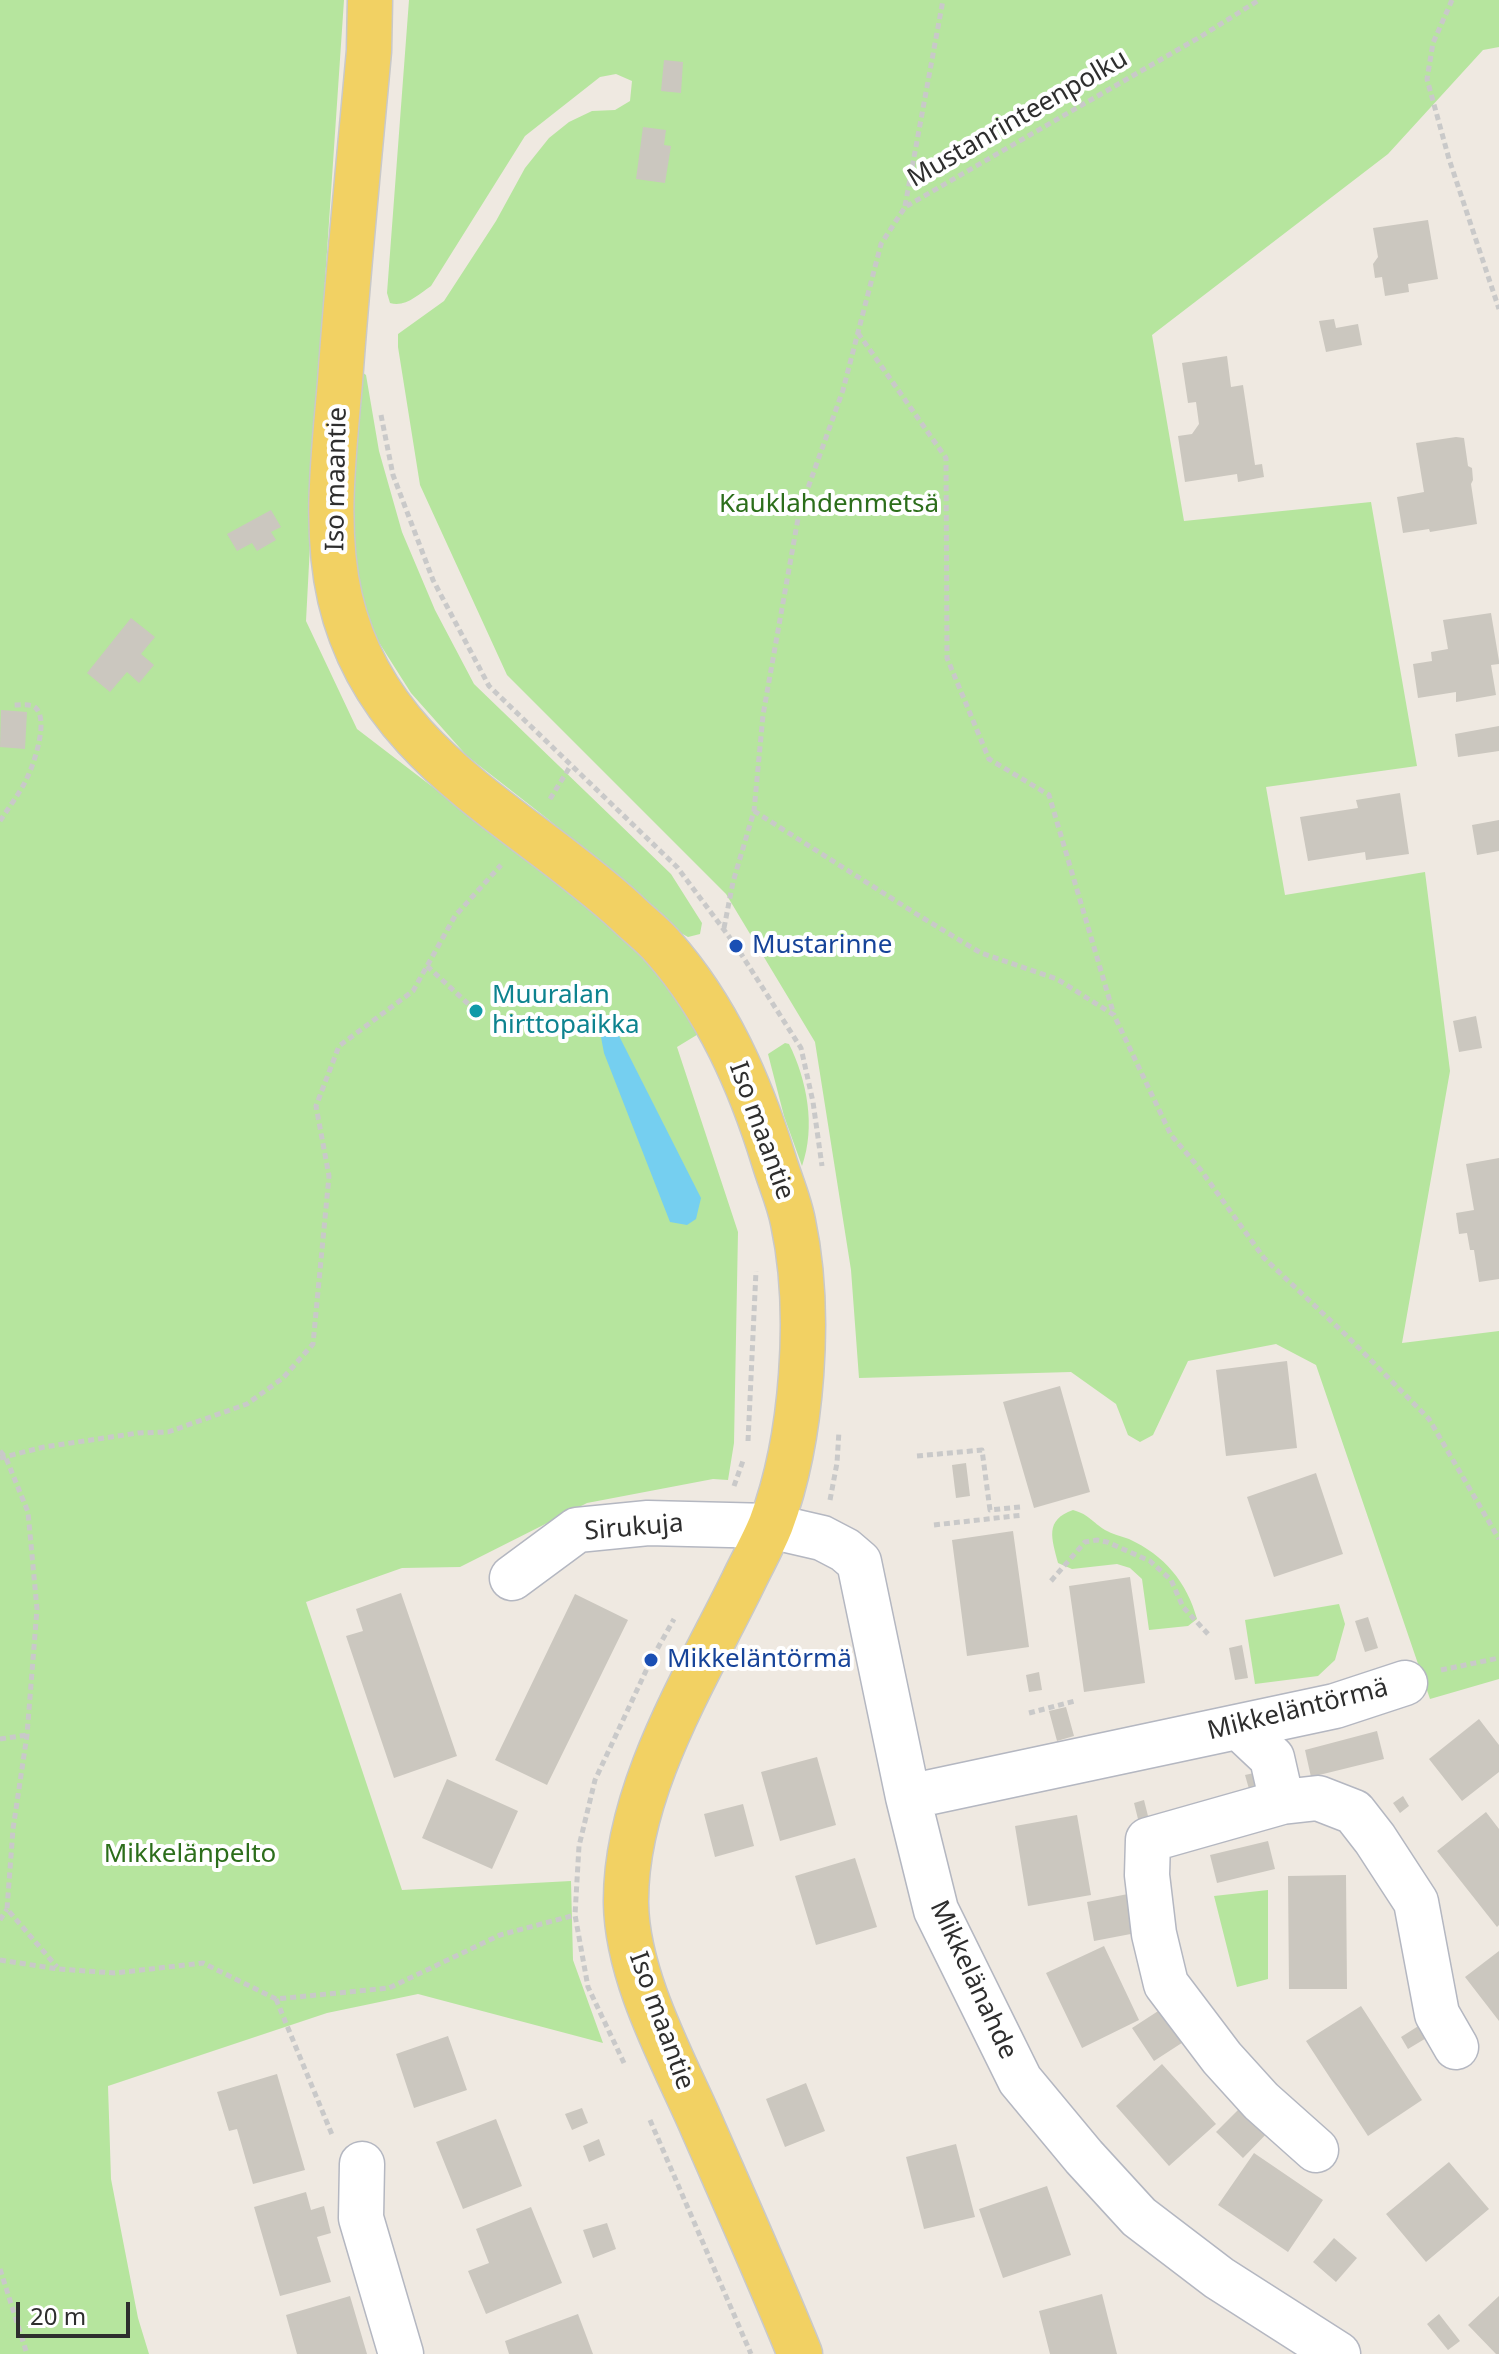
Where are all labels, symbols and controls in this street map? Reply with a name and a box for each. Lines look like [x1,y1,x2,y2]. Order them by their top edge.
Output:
street label: Mustanrinteenpolku [902,43,1134,195]
street label: Iso maantie [320,407,354,551]
park label: Kauklahdenmetsä [719,489,939,521]
place label: Mustarinne [752,930,892,962]
marker: Mustarinne [727,937,745,955]
place label: Muuralan hirttopaikka [492,980,640,1042]
marker: Muuralan hirttopaikka [467,1002,485,1020]
street label: Iso maantie [722,1058,800,1204]
street label: Sirukuja [583,1508,685,1548]
place label: Mikkeläntörmä [667,1644,852,1676]
marker: Mikkeläntörmä [642,1651,660,1669]
street label: Mikkeläntörmä [1205,1673,1391,1747]
park label: Mikkelänpelto [104,1839,276,1871]
street label: Mikkelänahde [923,1896,1023,2064]
street label: Iso maantie [622,1948,700,2094]
scale bar [20,2286,134,2336]
text: 20 m [30,2299,86,2332]

